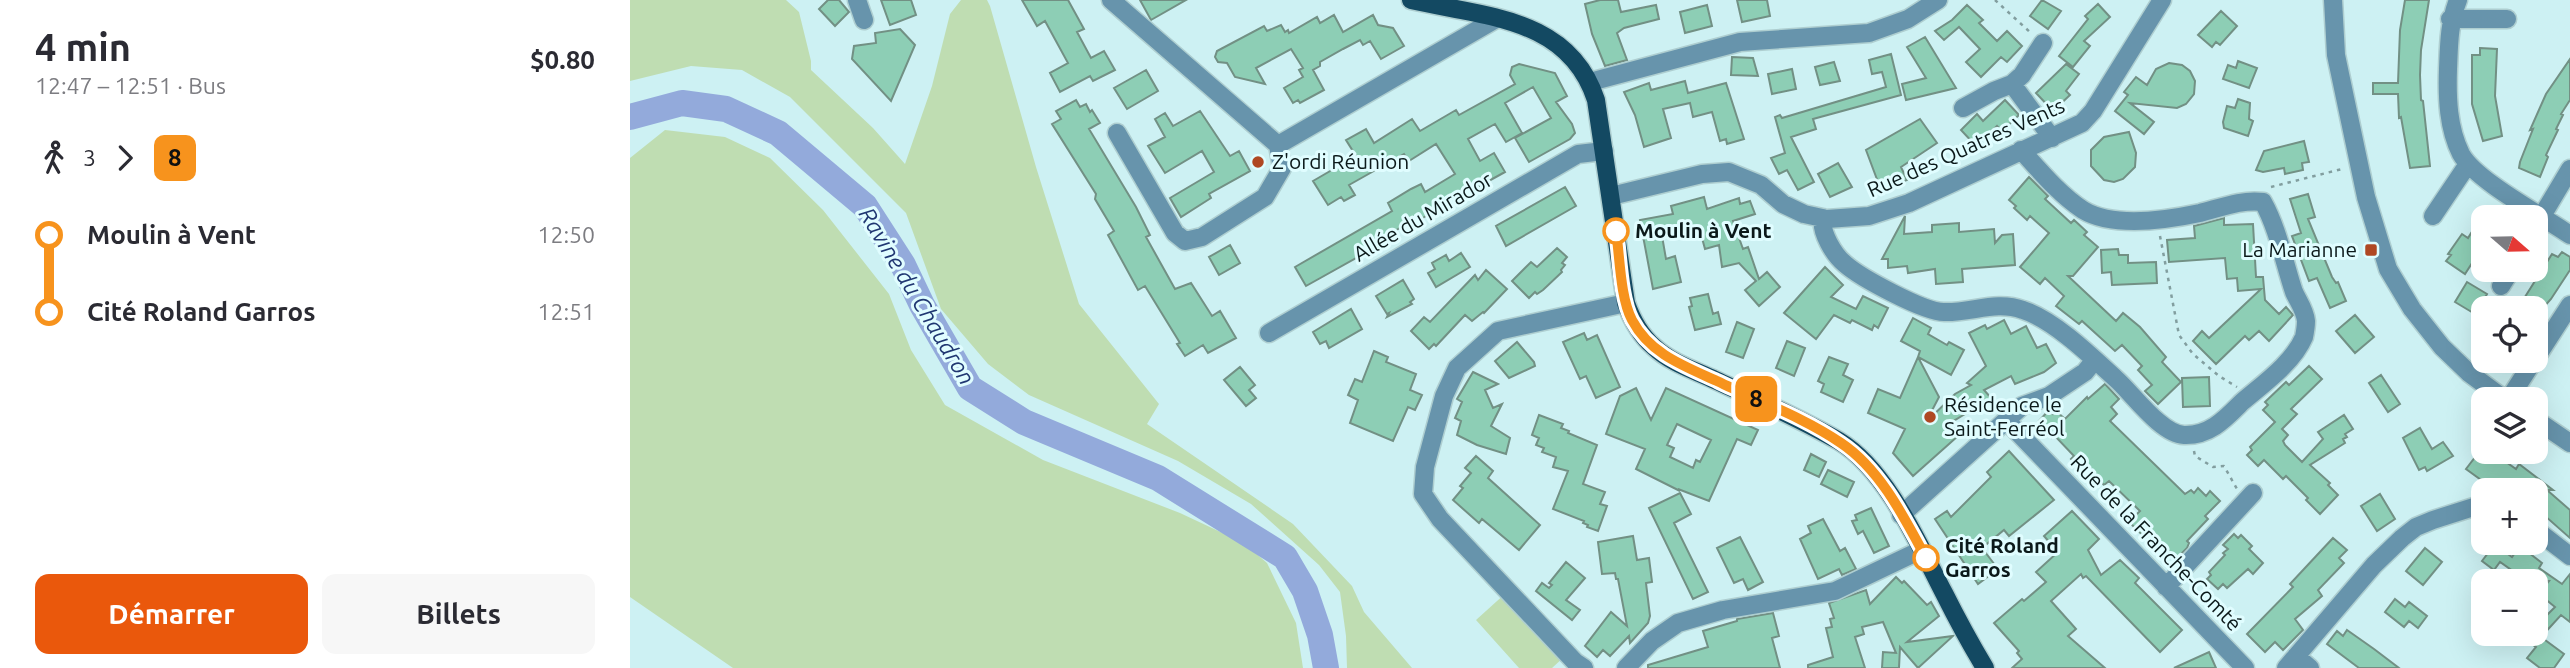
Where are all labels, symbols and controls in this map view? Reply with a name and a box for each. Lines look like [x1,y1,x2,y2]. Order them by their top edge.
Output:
text: 4 min [35,26,131,68]
text: $0.80 [530,45,595,74]
text: 12:47 – 12:51 · Bus [35,73,226,98]
street label: Rue des Quatres Vents [1863,93,2068,201]
icon: walk [35,139,73,177]
icon: forward [106,139,144,177]
text: 8 [168,144,182,171]
text: 3 [83,145,96,170]
place label: Z'ordi Réunion [1272,149,1409,173]
marker: Z'ordi Réunion [1250,154,1266,170]
street label: Allée du Mirador [1349,167,1496,266]
water label: Ravine du Chaudron [855,203,980,389]
north arrow [2471,205,2548,282]
map controls [2471,205,2548,646]
marker: Moulin à Vent [1603,218,1629,244]
place label: Moulin à Vent [1635,218,1772,242]
text: Moulin à Vent [87,220,256,249]
text: 12:50 [537,222,595,247]
place label: La Marianne [2242,237,2357,261]
marker: La Marianne [2363,242,2379,258]
button: locate [2471,296,2548,373]
text: Cité Roland Garros [87,297,315,326]
text: 12:51 [537,299,595,324]
line badge: 8 [1733,376,1779,422]
text: 8 [1749,385,1763,412]
button: layers [2471,387,2548,464]
place label: Résidence le Saint-Ferréol [1944,392,2065,440]
marker: Résidence le Saint-Ferréol [1922,409,1938,425]
street label: Rue de la Franche-Comté [2066,449,2247,635]
button: + [2471,478,2548,555]
place label: Cité Roland Garros [1945,533,2059,581]
marker: Cité Roland Garros [1913,545,1939,571]
button: − [2471,569,2548,646]
button: Démarrer [35,574,308,654]
button: Billets [322,574,595,654]

